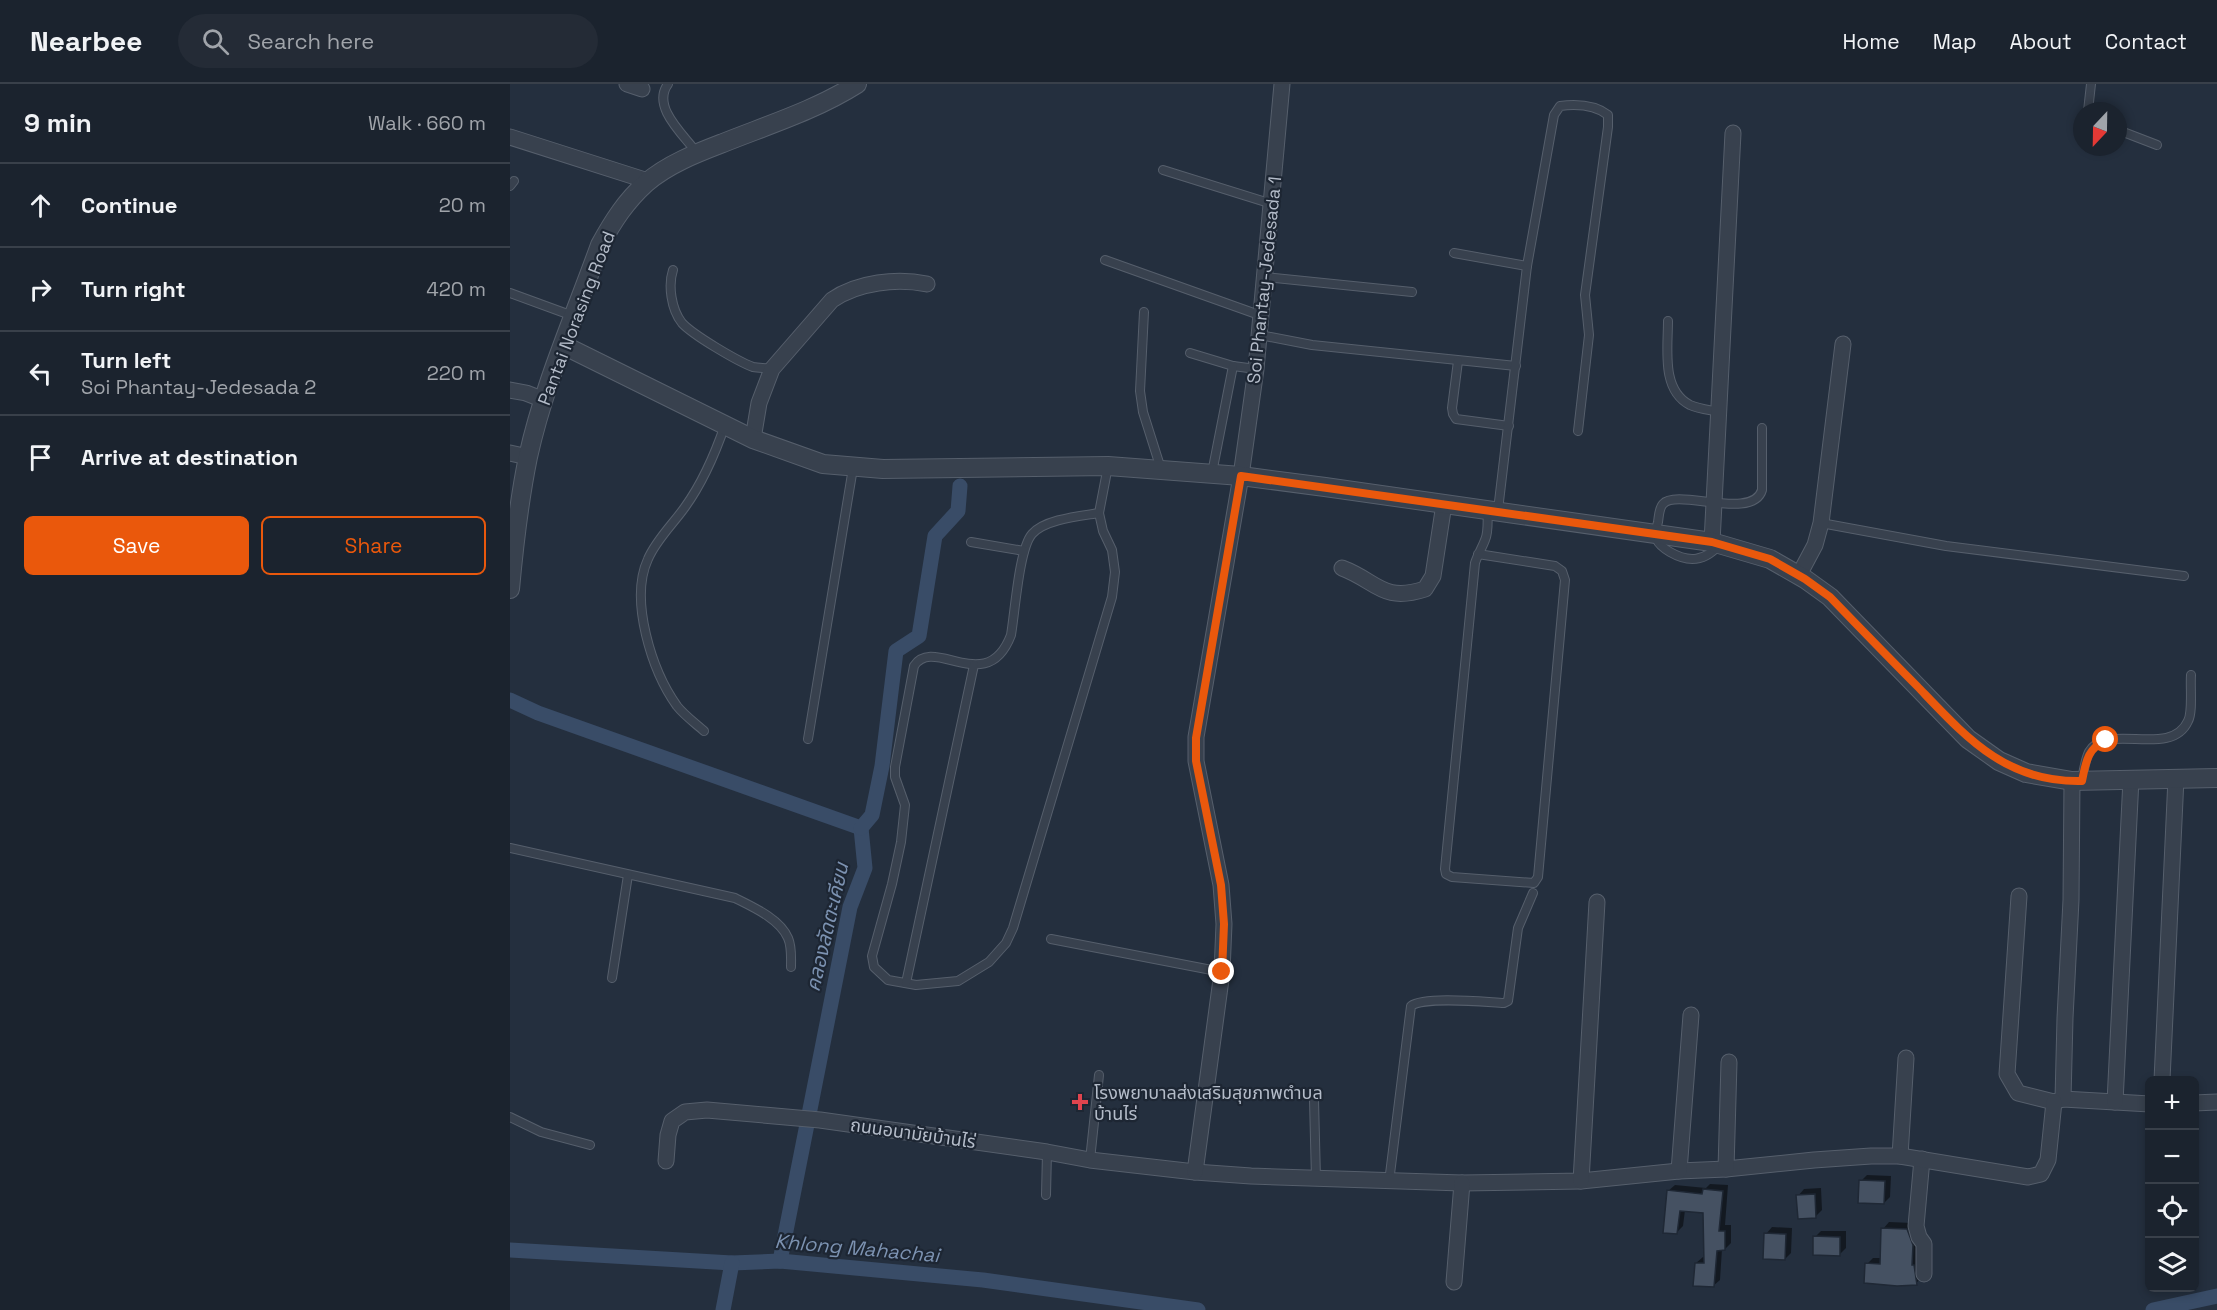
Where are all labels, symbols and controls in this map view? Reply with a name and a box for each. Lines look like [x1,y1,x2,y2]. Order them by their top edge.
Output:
search box [178,14,598,68]
text: Nearbee [30,23,142,59]
icon: search [199,25,232,58]
text: Search here [247,27,374,55]
text: Home [1842,28,1900,55]
text: Map [1933,28,1977,55]
text: About [2010,28,2072,55]
text: Contact [2105,28,2187,55]
north arrow [2073,102,2127,156]
text: 9 min [24,106,92,140]
text: Walk · 660 m [368,110,486,136]
street label: Soi Phantay-Jedesada 1 [1242,175,1286,385]
icon: ahead [24,189,57,222]
text: Continue [81,191,177,219]
text: 20 m [439,192,486,218]
street label: Pantai Norasing Road [532,228,620,408]
icon: right [24,273,57,306]
text: Turn right [81,275,186,303]
text: 420 m [426,276,486,302]
text: Turn left [81,346,171,374]
icon: left [24,357,57,390]
text: 220 m [427,360,486,386]
text: Soi Phantay-Jedesada 2 [81,374,316,400]
icon: arrive [24,441,57,474]
text: Arrive at destination [81,443,298,471]
button: Save [24,516,249,575]
button: Share [261,516,486,575]
route start [2092,726,2118,752]
water label: คลองลัดตะเคียน [800,858,855,994]
route end [1208,958,1234,984]
map controls [2145,1076,2199,1292]
button: + [2145,1076,2199,1130]
place label: โรงพยาบาลส่งเสริมสุขภาพตำบล บ้านไร่ [1094,1081,1323,1125]
marker: โรงพยาบาลส่งเสริมสุขภาพตำบล บ้านไร่ [1071,1093,1089,1111]
street label: ถนนอนามัยบ้านไร่ [849,1113,977,1153]
button: − [2145,1130,2199,1184]
button: locate [2145,1184,2199,1238]
water label: Khlong Mahachai [774,1228,942,1268]
button: layers [2145,1238,2199,1292]

